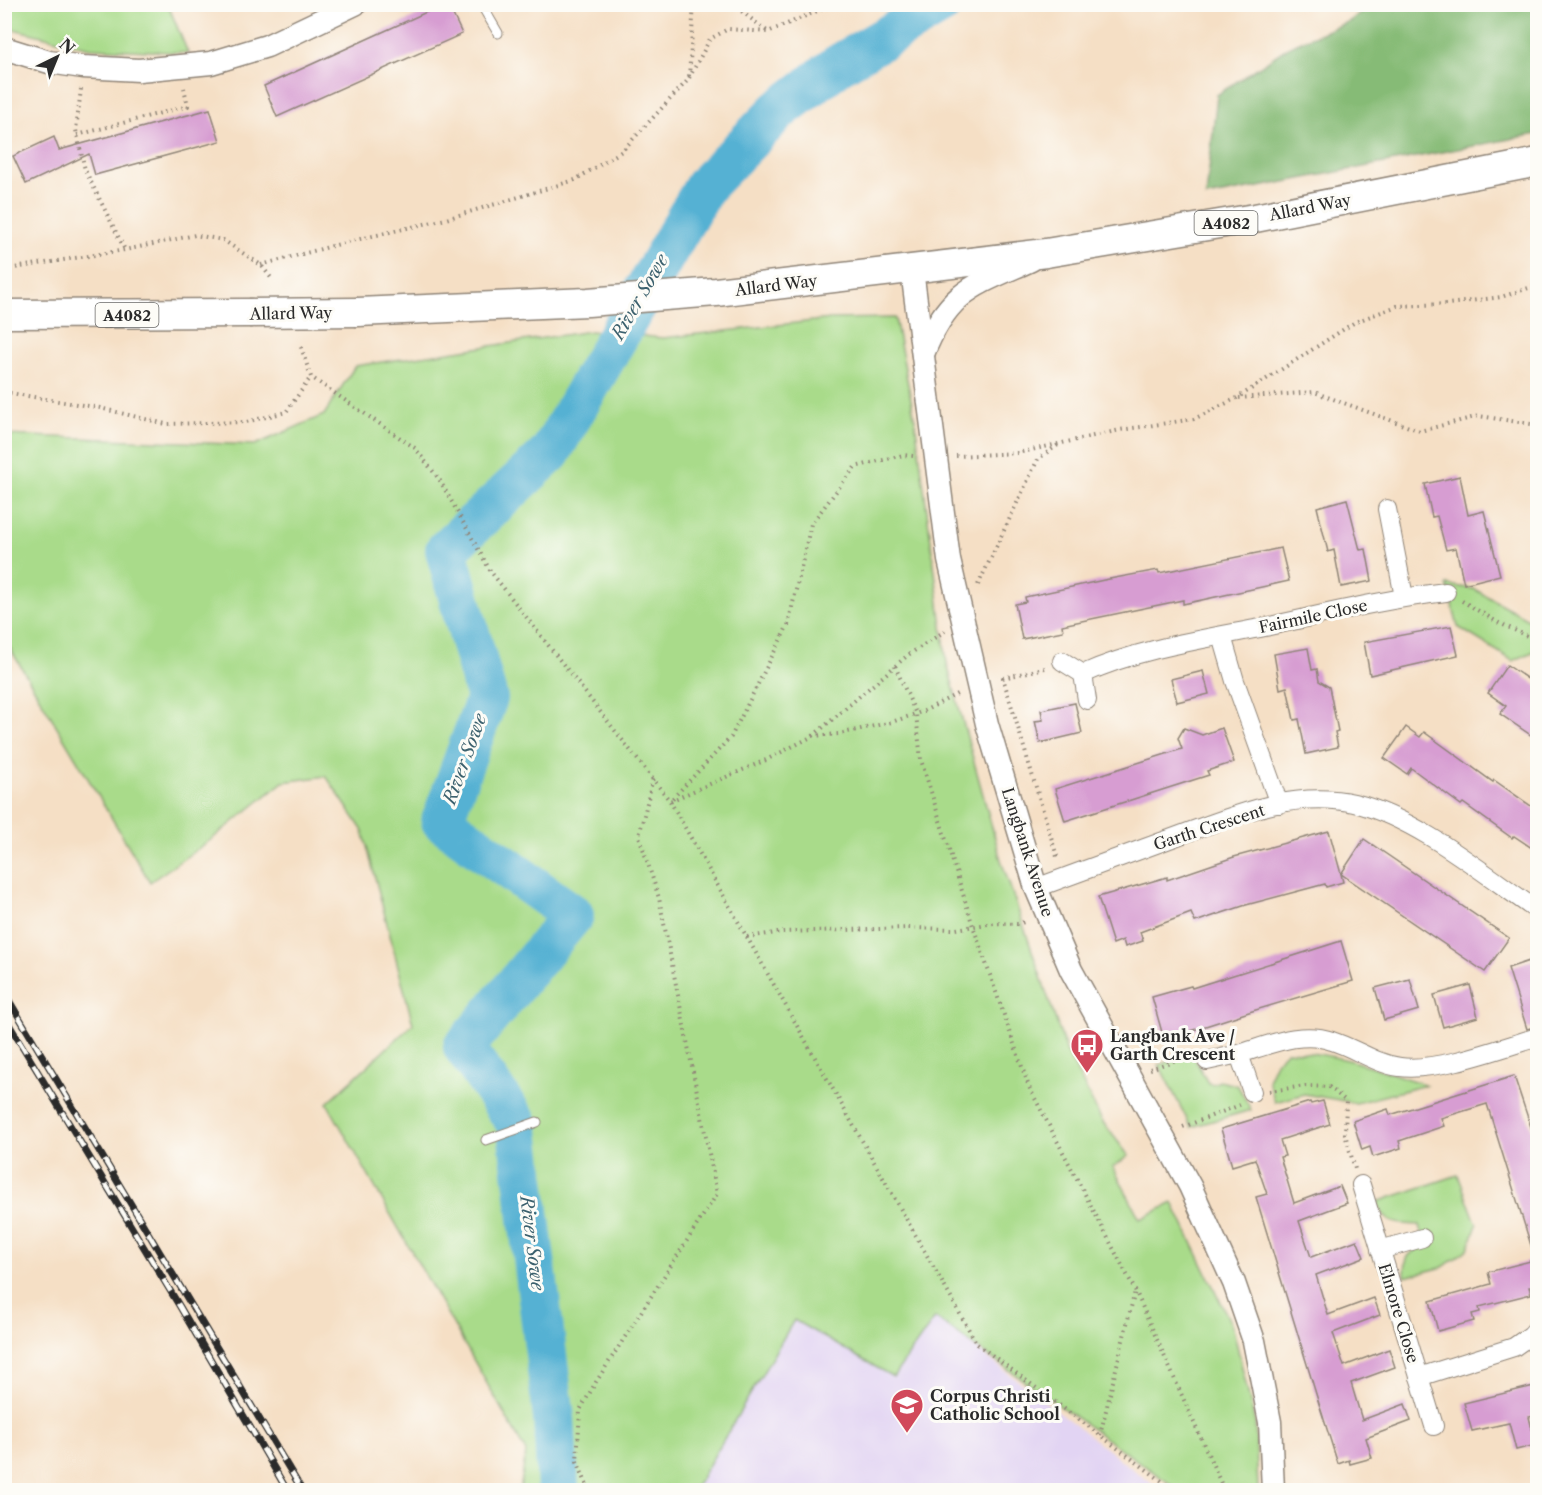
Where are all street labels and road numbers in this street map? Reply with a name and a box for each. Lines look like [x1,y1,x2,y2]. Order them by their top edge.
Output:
street label: Allard Way [1266,189,1354,225]
road number: A4082 [1194,211,1258,235]
street label: Allard Way [733,270,819,300]
street label: Allard Way [248,302,334,324]
road number: A4082 [96,303,158,327]
street label: Fairmile Close [1257,595,1369,637]
street label: Langbank Avenue [998,785,1058,919]
street label: Garth Crescent [1151,799,1267,854]
street label: Elmore Close [1374,1261,1424,1365]

